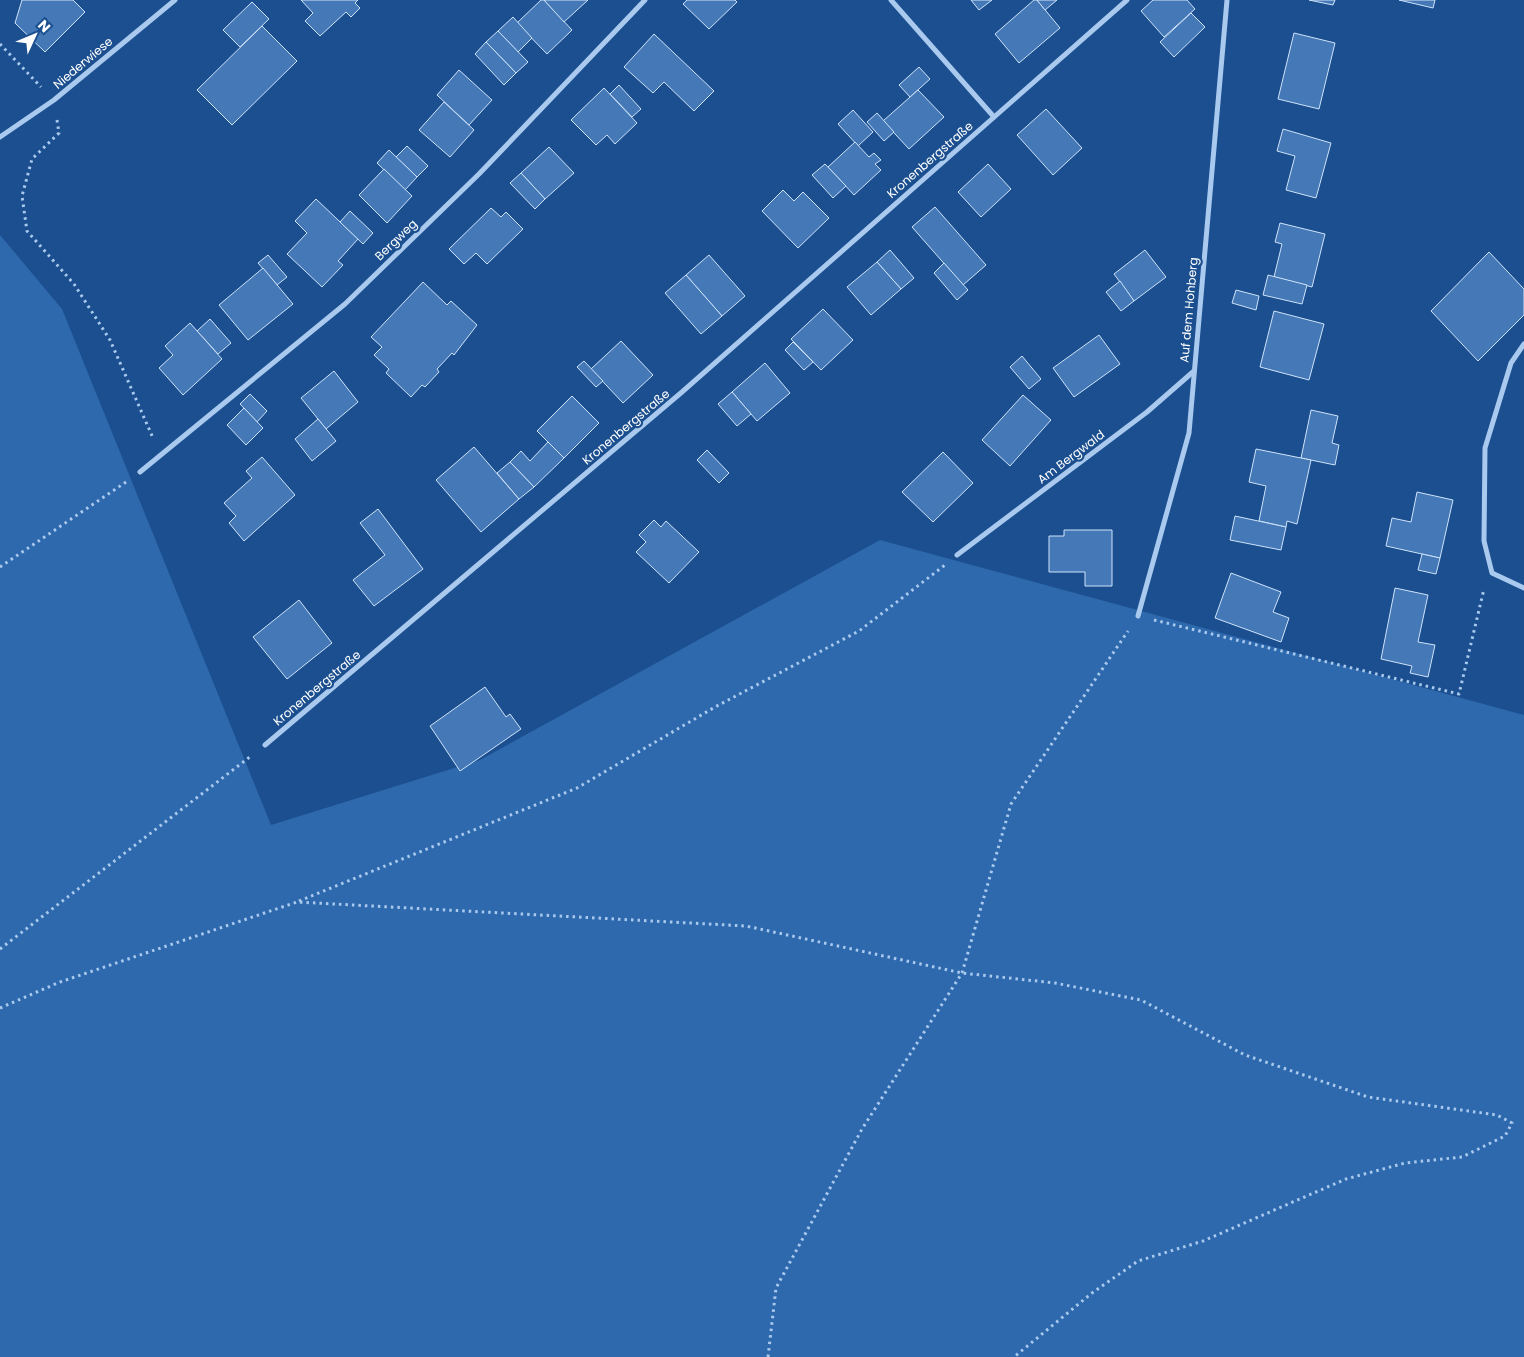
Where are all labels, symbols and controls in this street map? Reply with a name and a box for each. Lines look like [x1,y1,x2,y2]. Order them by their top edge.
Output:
north arrow [10,10,60,60]
text: N [34,15,55,37]
street label: Niederwiese [49,33,116,93]
street label: Kronenbergstraße [883,117,976,202]
street label: Bergweg [371,215,421,264]
street label: Auf dem Hohberg [1175,256,1202,363]
street label: Kronenbergstraße [578,385,673,468]
street label: Am Bergwald [1034,426,1108,487]
street label: Kronenbergstraße [269,646,364,729]

